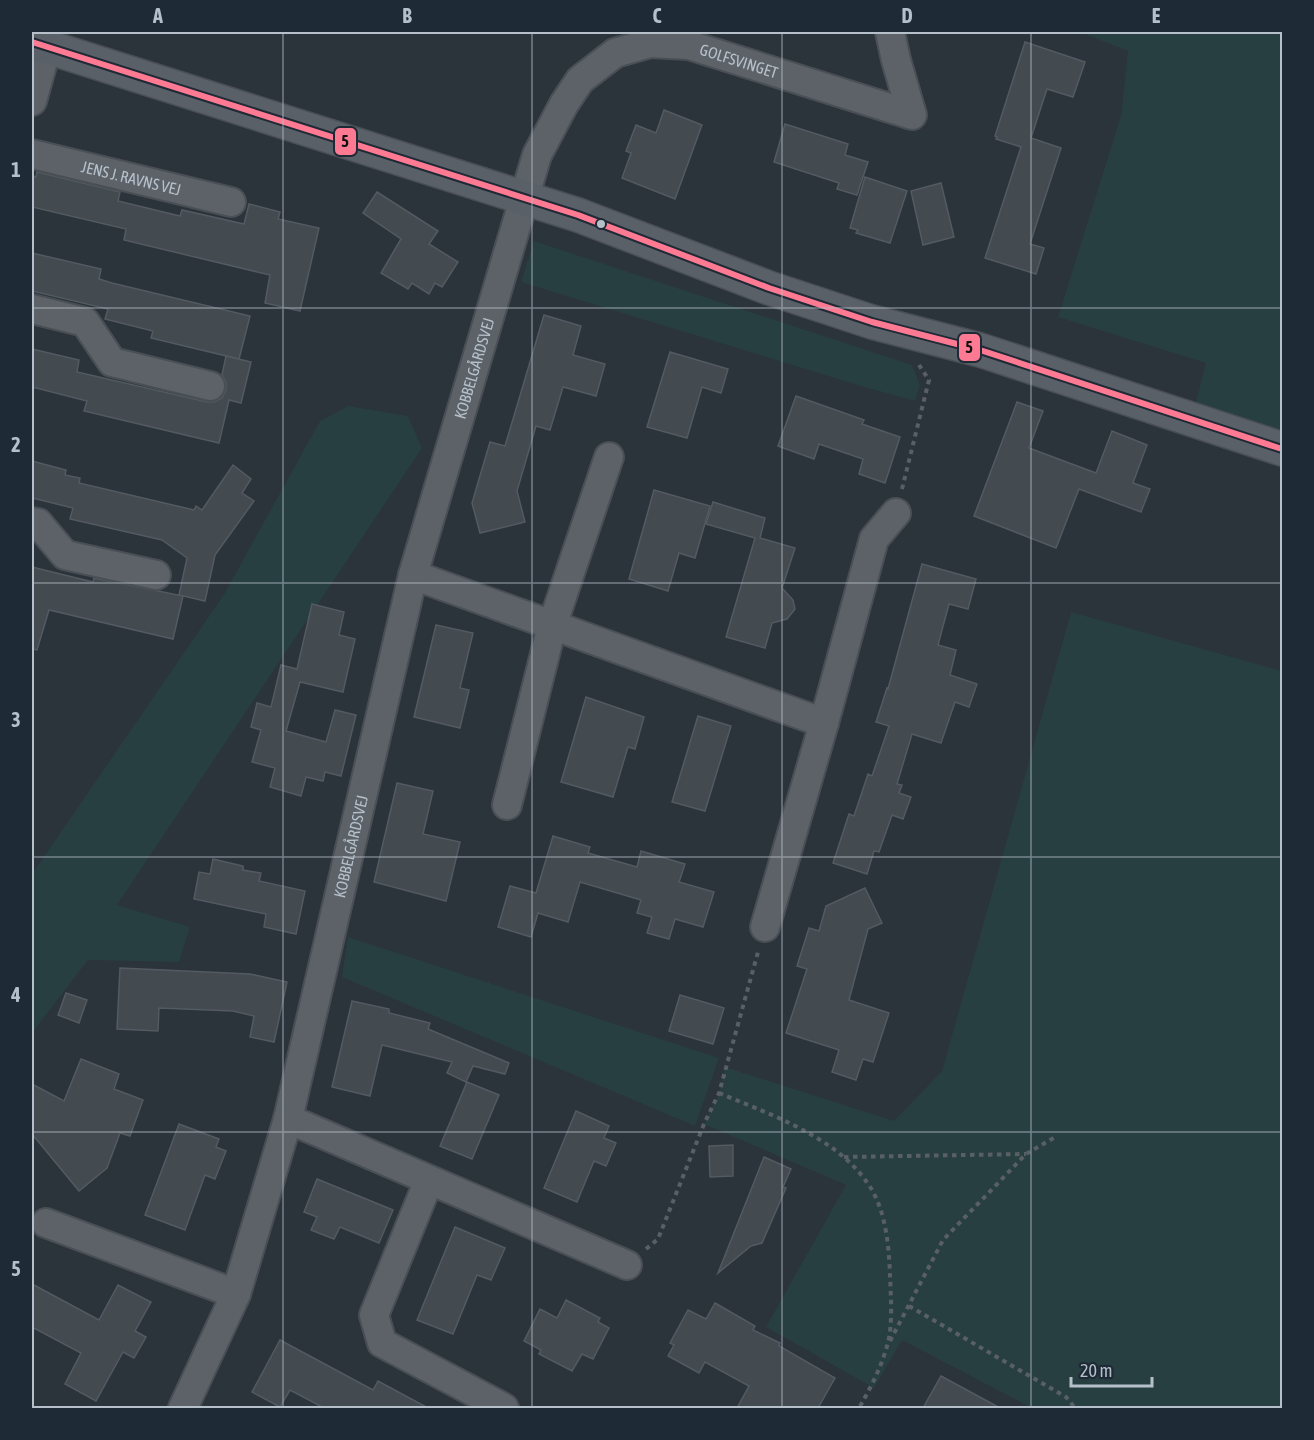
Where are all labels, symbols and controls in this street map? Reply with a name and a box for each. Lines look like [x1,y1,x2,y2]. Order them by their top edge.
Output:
text: A [152,4,163,27]
text: B [402,4,412,27]
text: C [653,4,662,27]
text: D [901,4,913,27]
text: E [1152,4,1161,27]
street label: GOLFSVINGET [698,40,780,81]
line badge: 5 [334,127,357,156]
text: 5 [341,132,349,150]
street label: JENS J. RAVNS VEJ [80,157,183,199]
text: 1 [11,158,21,181]
unlabelled marker [595,218,607,230]
street label: KOBBELGÅRDSVEJ [451,316,497,421]
line badge: 5 [958,333,981,362]
text: 5 [965,338,973,356]
text: 2 [11,433,21,456]
text: 3 [11,708,21,731]
street label: KOBBELGÅRDSVEJ [330,793,371,899]
text: 4 [10,983,21,1006]
text: 5 [11,1257,21,1280]
scale bar [1071,1350,1152,1388]
text: 20 m [1080,1360,1112,1381]

